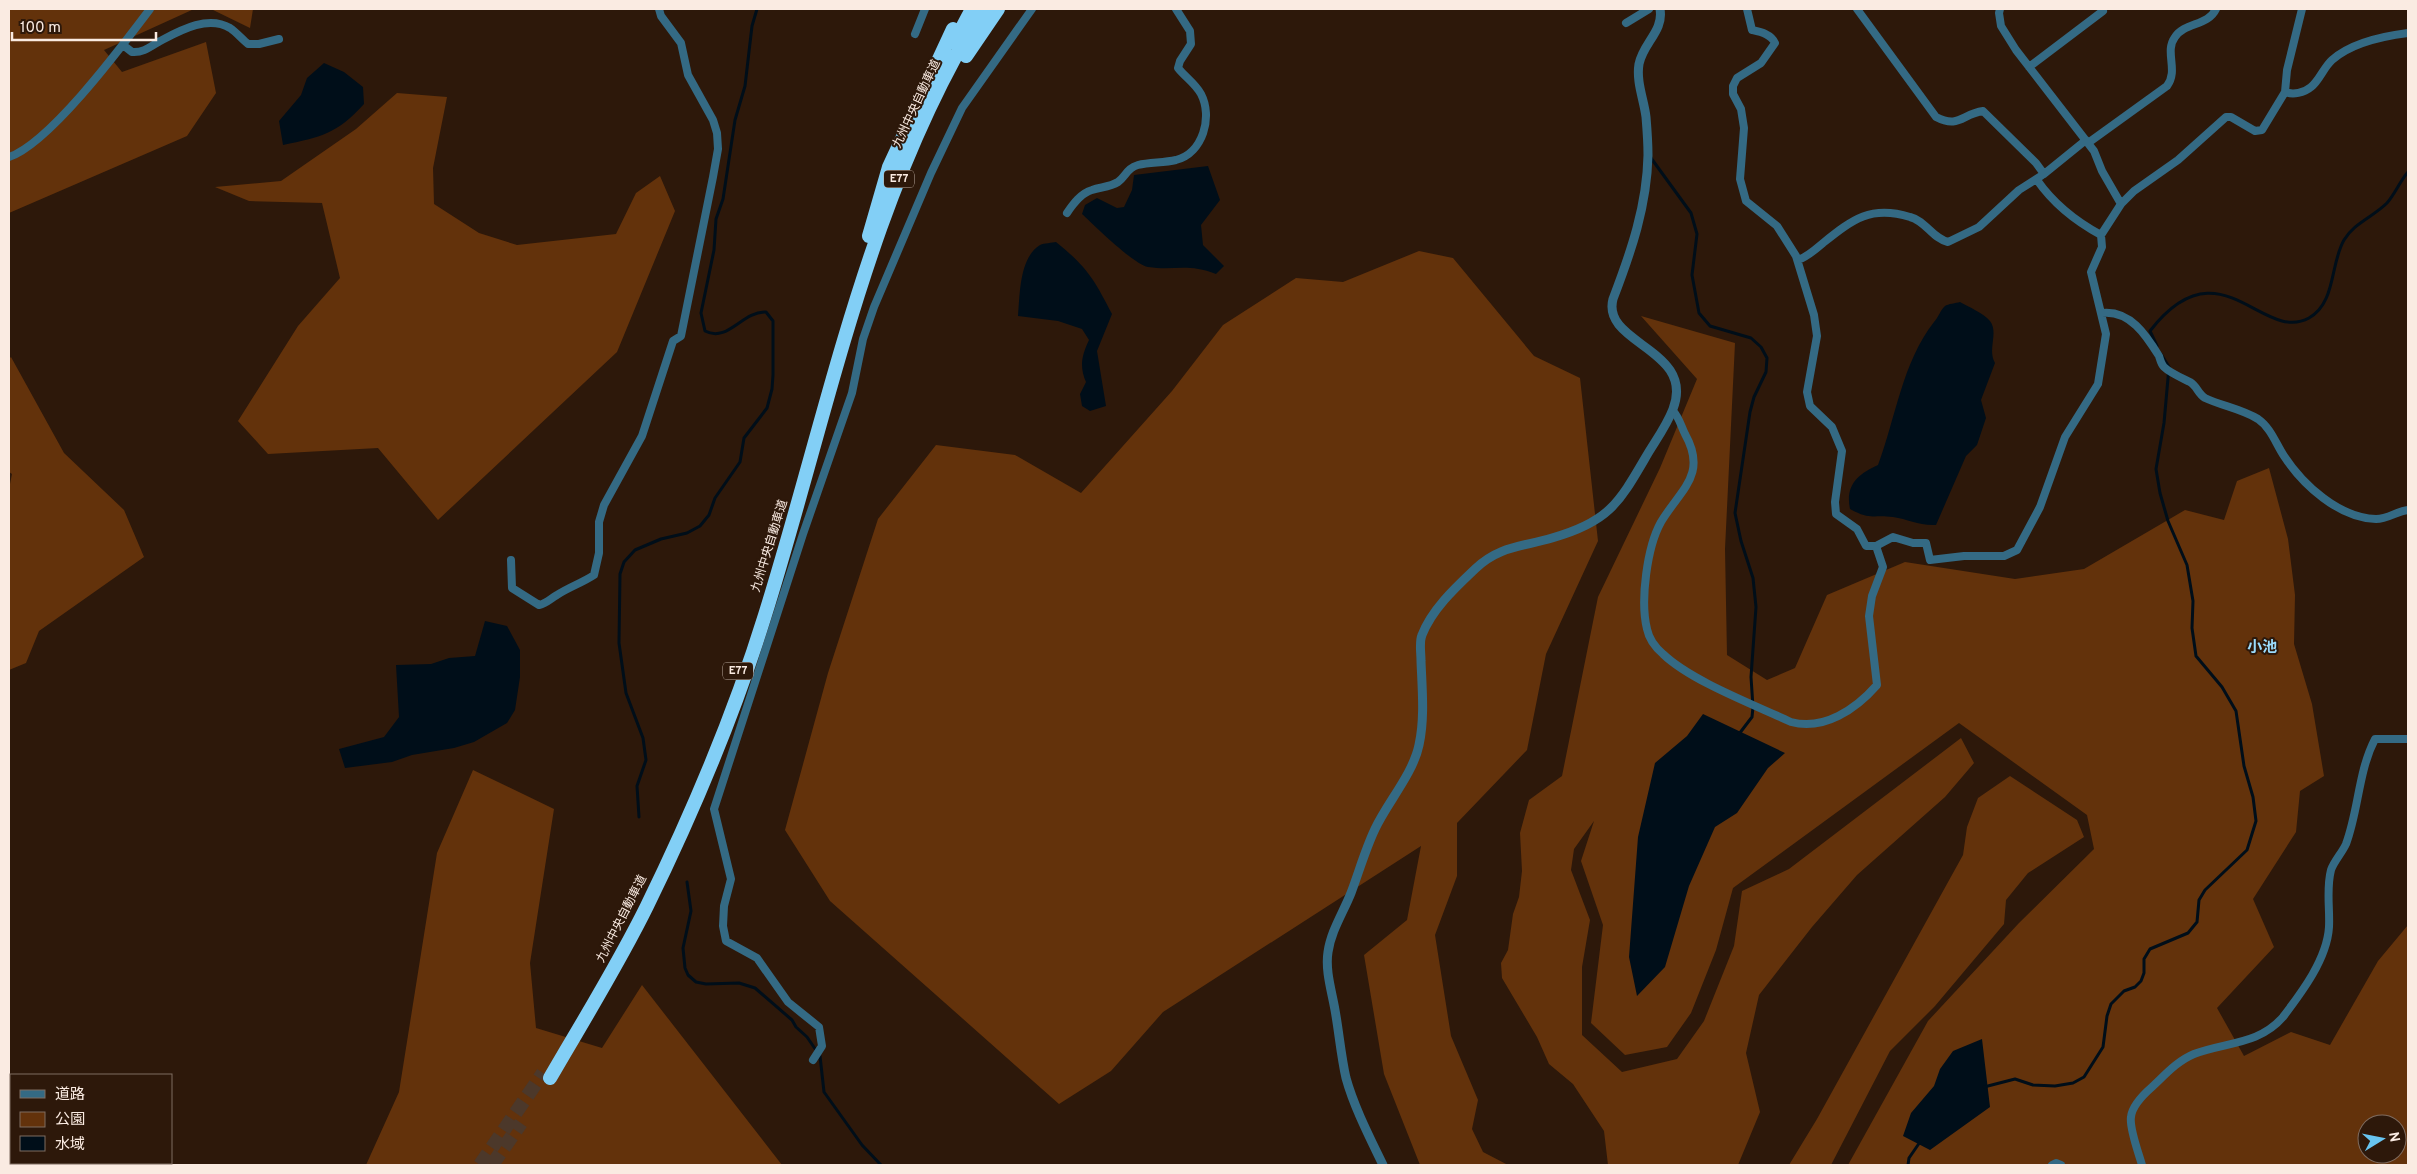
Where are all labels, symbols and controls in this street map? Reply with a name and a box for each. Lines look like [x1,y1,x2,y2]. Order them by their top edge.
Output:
scale bar [12,10,156,42]
text: 100 m [20,19,61,38]
street label: 九州中央自動車道 [889,57,945,151]
road number: E77 [884,170,914,188]
street label: 九州中央自動車道 [748,498,792,594]
district label: 小池 [2247,639,2277,658]
road number: E77 [723,662,753,679]
street label: 九州中央自動車道 [593,873,651,965]
legend [10,1074,172,1164]
text: 道路 [55,1086,85,1105]
text: 公園 [55,1111,85,1130]
north arrow [2357,1114,2407,1164]
text: N [2384,1131,2403,1143]
text: 水域 [55,1136,85,1155]

